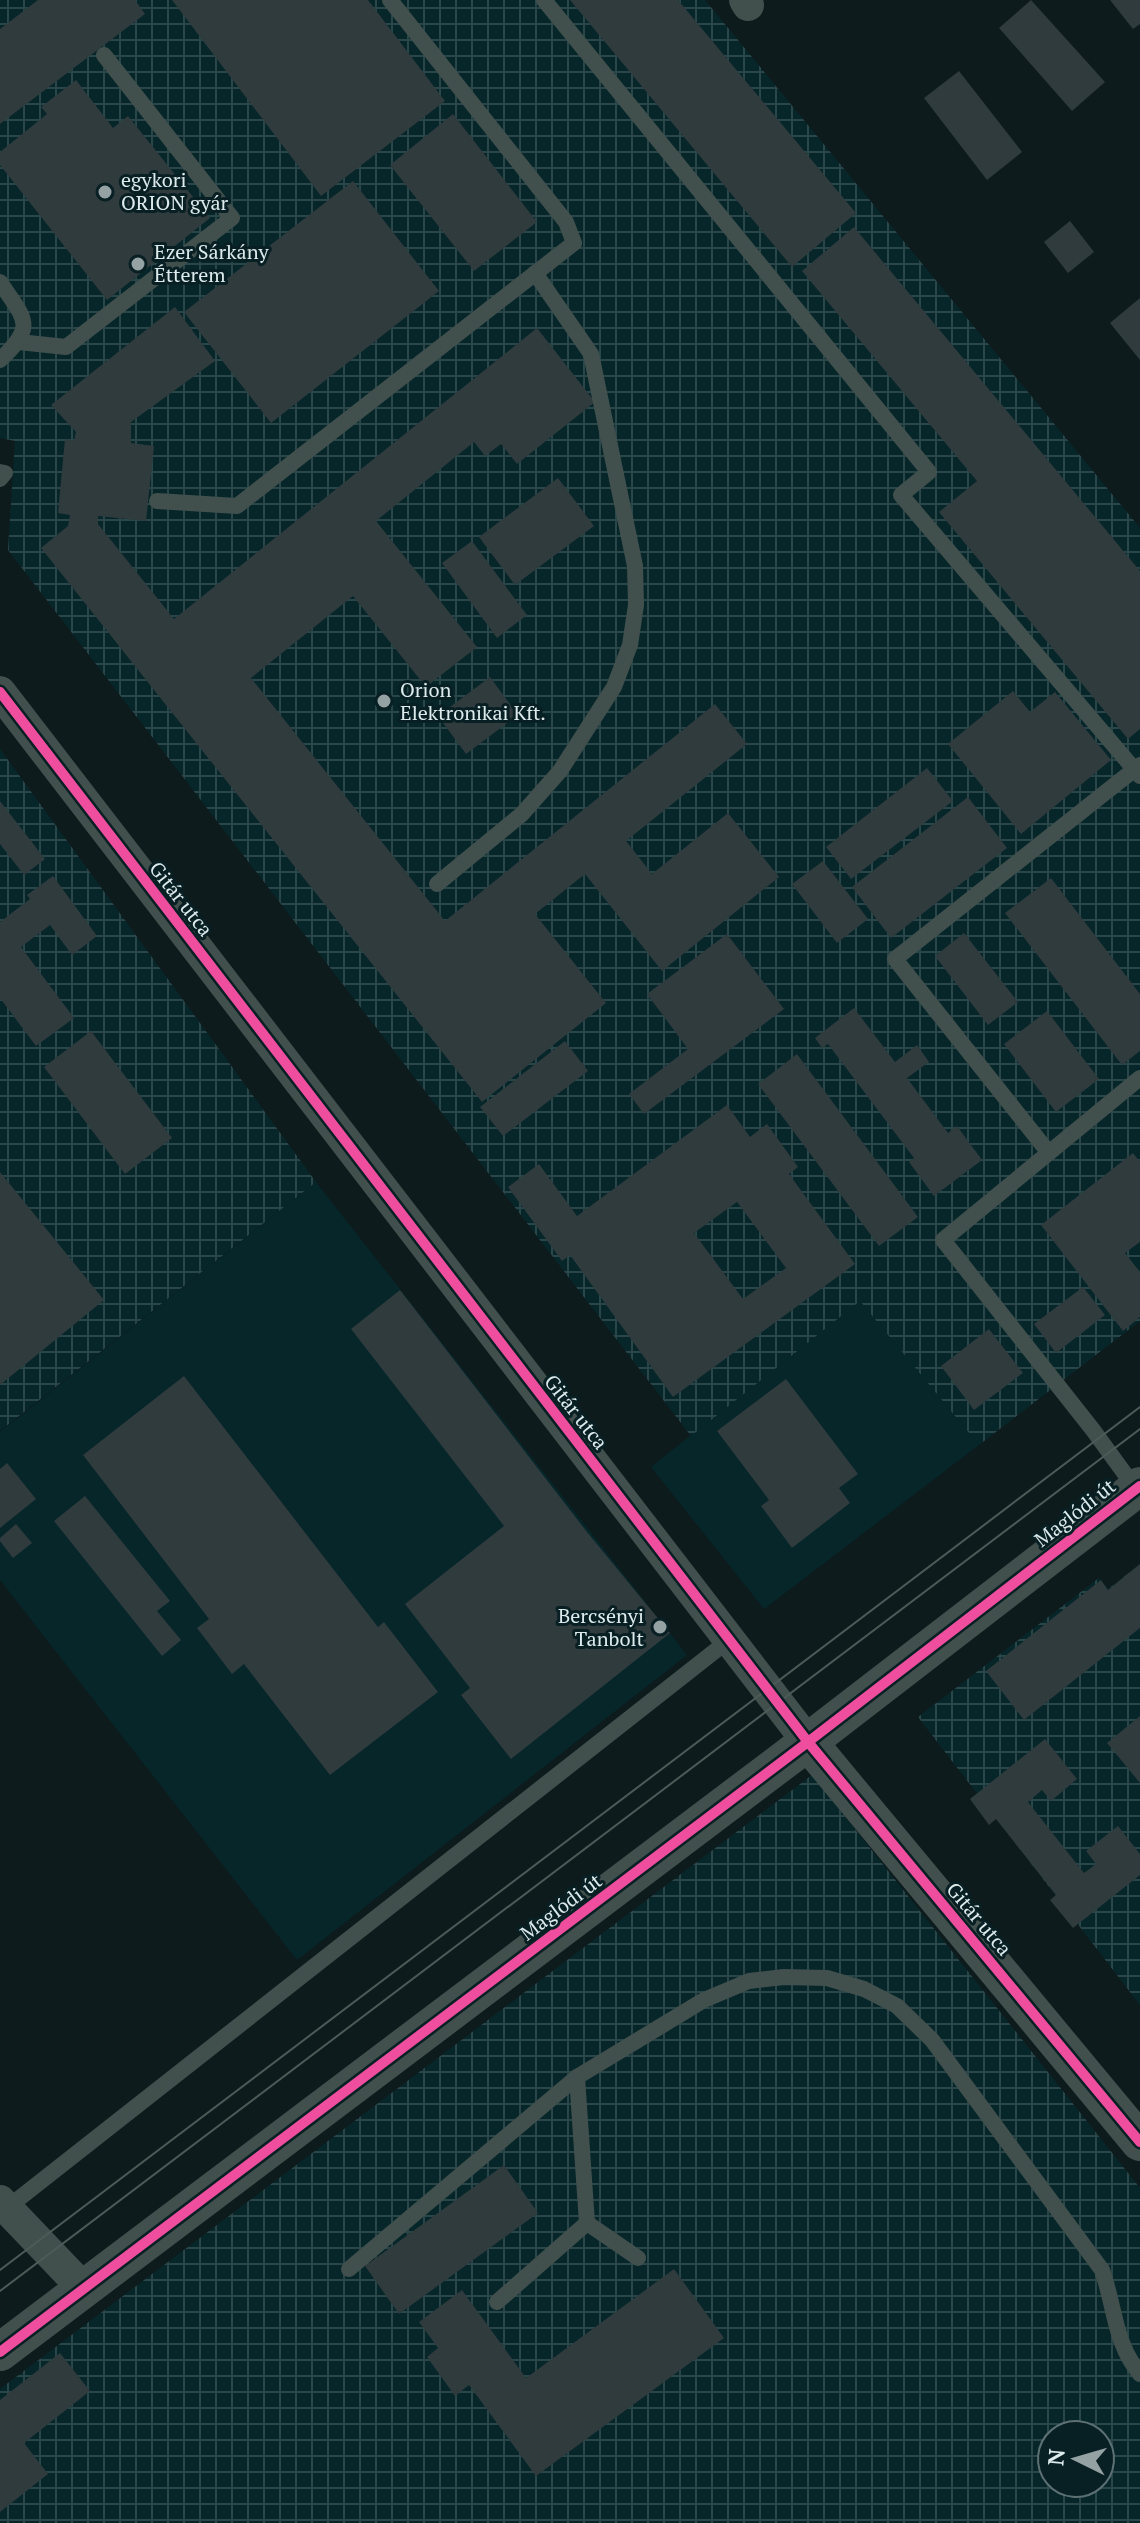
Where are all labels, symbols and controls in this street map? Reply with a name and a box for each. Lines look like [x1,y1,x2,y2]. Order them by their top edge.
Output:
place label: egykori ORION gyár [121,166,229,216]
marker: egykori ORION gyár [96,183,114,201]
place label: Ezer Sárkány Étterem [154,238,270,288]
marker: Ezer Sárkány Étterem [129,255,147,273]
place label: Orion Elektronikai Kft. [400,676,546,726]
marker: Orion Elektronikai Kft. [375,692,393,710]
street label: Gitár utca [144,856,219,942]
street label: Gitár utca [539,1369,614,1455]
street label: Maglódi út [1029,1472,1121,1553]
place label: Bercsényi Tanbolt [558,1602,645,1652]
marker: Bercsényi Tanbolt [651,1618,669,1636]
street label: Maglódi út [514,1867,608,1946]
street label: Gitár utca [941,1876,1018,1961]
north arrow [1036,2419,1116,2499]
text: N [1040,2447,1071,2467]

